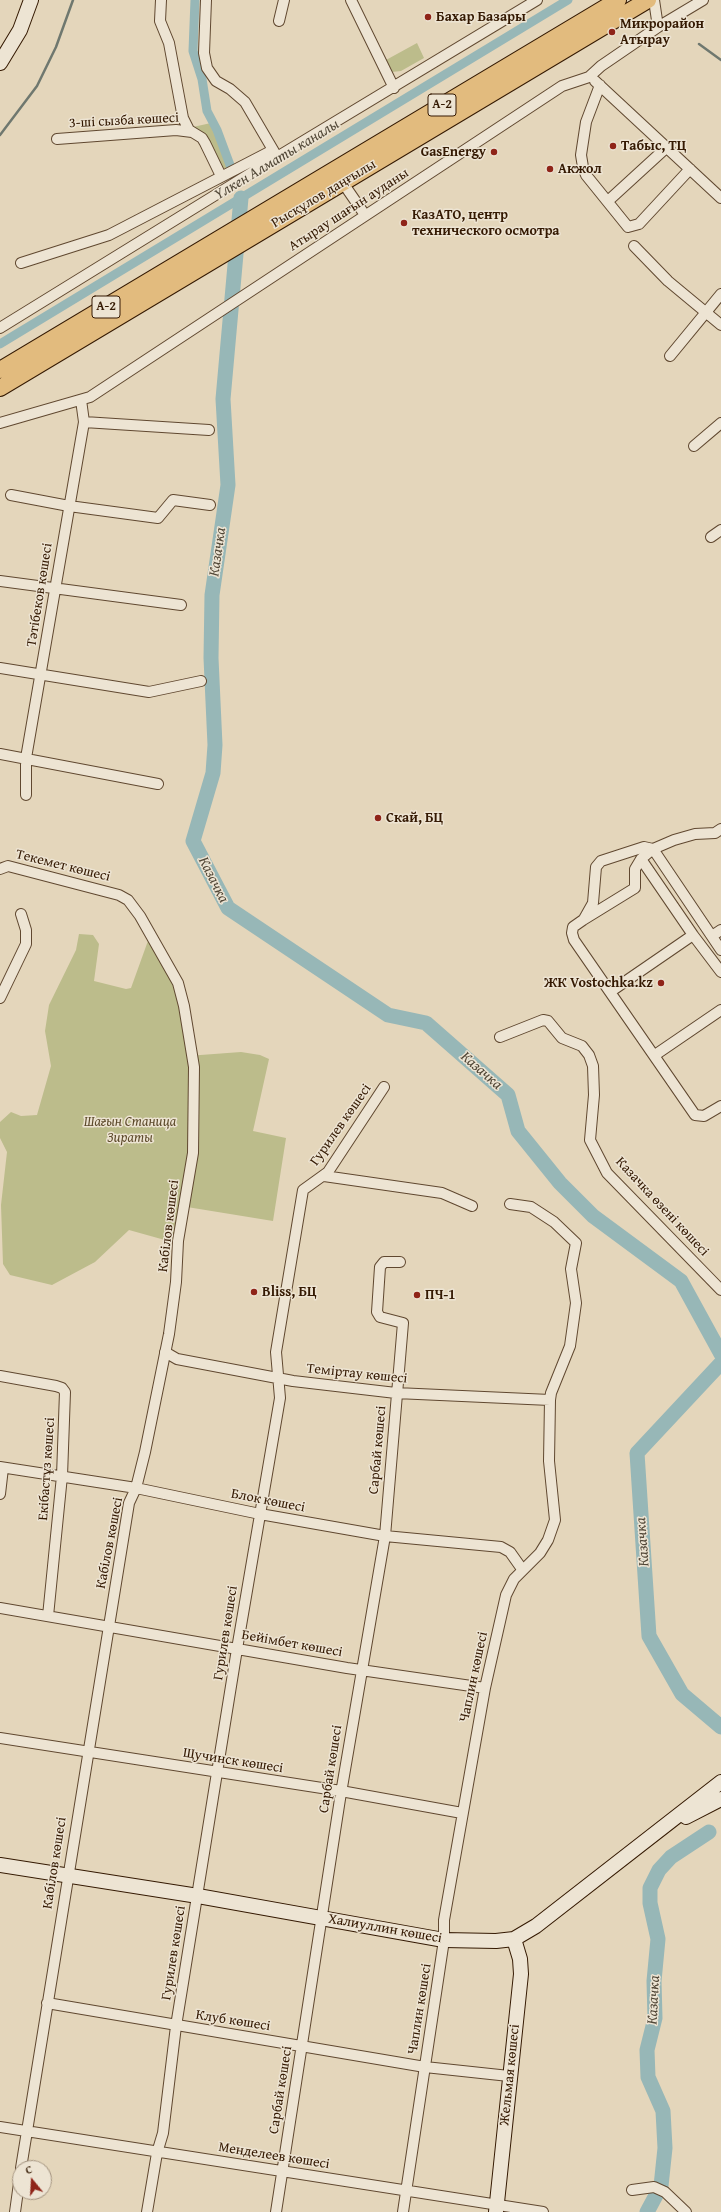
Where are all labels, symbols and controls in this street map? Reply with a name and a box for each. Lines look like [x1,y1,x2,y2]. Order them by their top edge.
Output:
place label: Бахар Базары [436,9,526,25]
marker: Бахар Базары [423,12,433,22]
place label: Микрорайон Атырау [620,16,704,48]
marker: Микрорайон Атырау [607,27,617,37]
road number: A-2 [428,94,456,116]
street label: 3-ші сызба көшесі [69,110,179,132]
water label: Үлкен Алматы каналы [211,116,343,204]
place label: Табыс, ТЦ [621,138,686,154]
marker: Табыс, ТЦ [608,141,618,151]
place label: GasEnergy [421,144,486,160]
marker: GasEnergy [489,147,499,157]
street label: Рысқұлов даңғылы [269,156,379,232]
place label: Акжол [558,161,602,177]
marker: Акжол [545,164,555,174]
street label: Атырау шағын ауданы [286,165,412,255]
place label: КазАТО, центр технического осмотра [412,207,560,240]
marker: КазАТО, центр технического осмотра [399,218,409,228]
road number: A-2 [92,296,120,318]
water label: Казачка [206,526,230,578]
street label: Тәтібеков көшесі [23,542,57,648]
place label: Скай, БЦ [386,810,443,826]
marker: Скай, БЦ [373,813,383,823]
street label: Текемет көшесі [14,846,112,886]
water label: Казачка [194,854,232,906]
place label: ЖК Vostochka.kz [544,975,653,991]
marker: ЖК Vostochka.kz [656,978,666,988]
water label: Казачка [457,1048,505,1094]
street label: Гурилев көшесі [307,1081,375,1169]
park label: Шағын Станица Зираты [84,1114,176,1146]
street label: Казачка өзені көшесі [612,1154,712,1260]
street label: Кабілов көшесі [155,1179,183,1273]
place label: Bliss, БЦ [262,1284,317,1300]
marker: Bliss, БЦ [249,1287,259,1297]
place label: ПЧ-1 [425,1287,456,1303]
marker: ПЧ-1 [412,1290,422,1300]
street label: Теміртау көшесі [306,1360,408,1388]
street label: Сарбай көшесі [366,1405,390,1495]
street label: Екібастұз көшесі [35,1417,59,1521]
street label: Блок көшесі [230,1486,306,1516]
street label: Кабілов көшесі [93,1496,127,1590]
water label: Казачка [632,1517,654,1567]
street label: Гурилев көшесі [210,1584,242,1682]
street label: Бейімбет көшесі [240,1627,344,1661]
street label: Чаплин көшесі [456,1630,492,1724]
street label: Сарбай көшесі [316,1724,346,1814]
street label: Щучинск көшесі [182,1745,284,1777]
street label: Кабілов көшесі [39,1816,71,1910]
street label: Гурилев көшесі [158,1904,190,2002]
street label: Халиуллин көшесі [327,1911,443,1947]
street label: Чаплин көшесі [404,1962,436,2056]
water label: Казачка [644,1975,664,2025]
street label: Клуб көшесі [194,2007,272,2035]
street label: Жельмая көшесі [496,2023,524,2127]
street label: Сарбай көшесі [266,2045,296,2135]
street label: Менделеев көшесі [217,2139,331,2173]
north arrow [12,2160,52,2200]
text: С [23,2161,34,2178]

